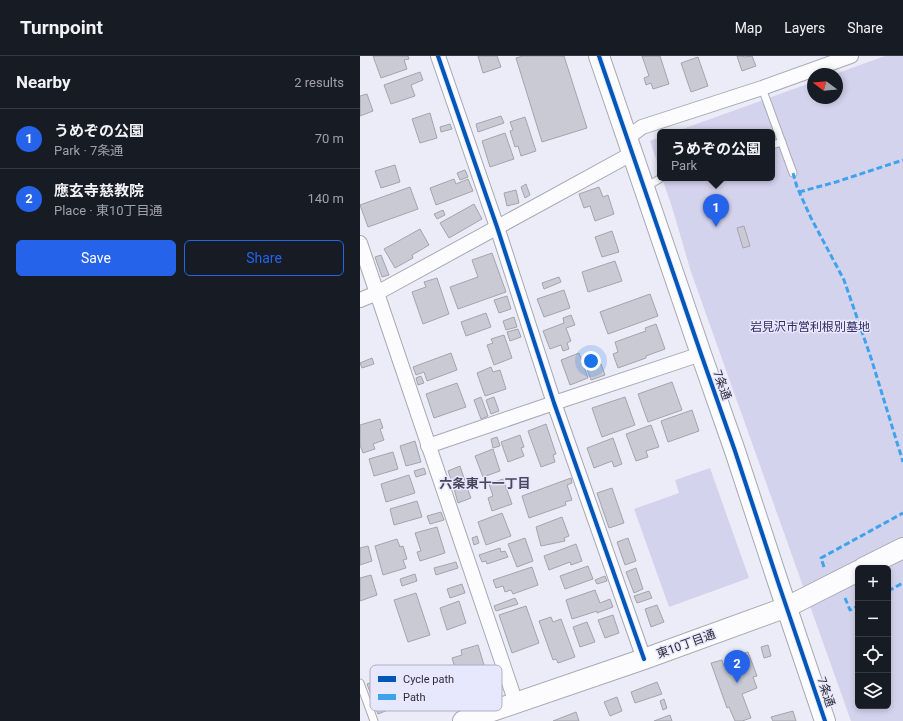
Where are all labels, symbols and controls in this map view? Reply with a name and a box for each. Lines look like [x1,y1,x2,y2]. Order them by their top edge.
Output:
text: Turnpoint [20,16,103,39]
text: Map [735,20,762,36]
text: Layers [784,20,825,36]
text: Share [847,20,883,36]
north arrow [807,68,843,104]
text: Nearby [16,72,71,92]
text: 2 results [294,75,344,90]
text: うめぞの公園 [54,122,144,140]
popup [657,129,775,181]
text: 1 [25,131,33,146]
text: 70 m [315,131,344,146]
text: うめぞの公園 [671,140,761,158]
text: Park · 7条通 [54,143,123,158]
text: Park [671,158,697,173]
text: 應玄寺慈教院 [54,182,144,200]
text: 2 [25,191,33,206]
text: 140 m [307,191,344,206]
pin: 1 [703,194,729,227]
text: Place · 東10丁目通 [54,203,163,218]
button: Save [16,240,176,276]
button: Share [184,240,344,276]
park label: 岩見沢市営利根別墓地 [750,320,870,334]
your location [581,351,601,371]
street label: 7条通 [710,368,734,402]
district label: 六条東十一丁目 [439,476,531,491]
map controls [855,565,891,709]
button: + [855,565,891,601]
button: − [855,601,891,637]
street label: 東10丁目通 [655,627,717,661]
button: locate [855,637,891,673]
pin: 2 [724,650,750,683]
legend [370,665,502,711]
text: Cycle path [403,673,454,686]
button: layers [855,673,891,709]
street label: 7条通 [814,675,838,709]
text: Path [403,691,426,704]

